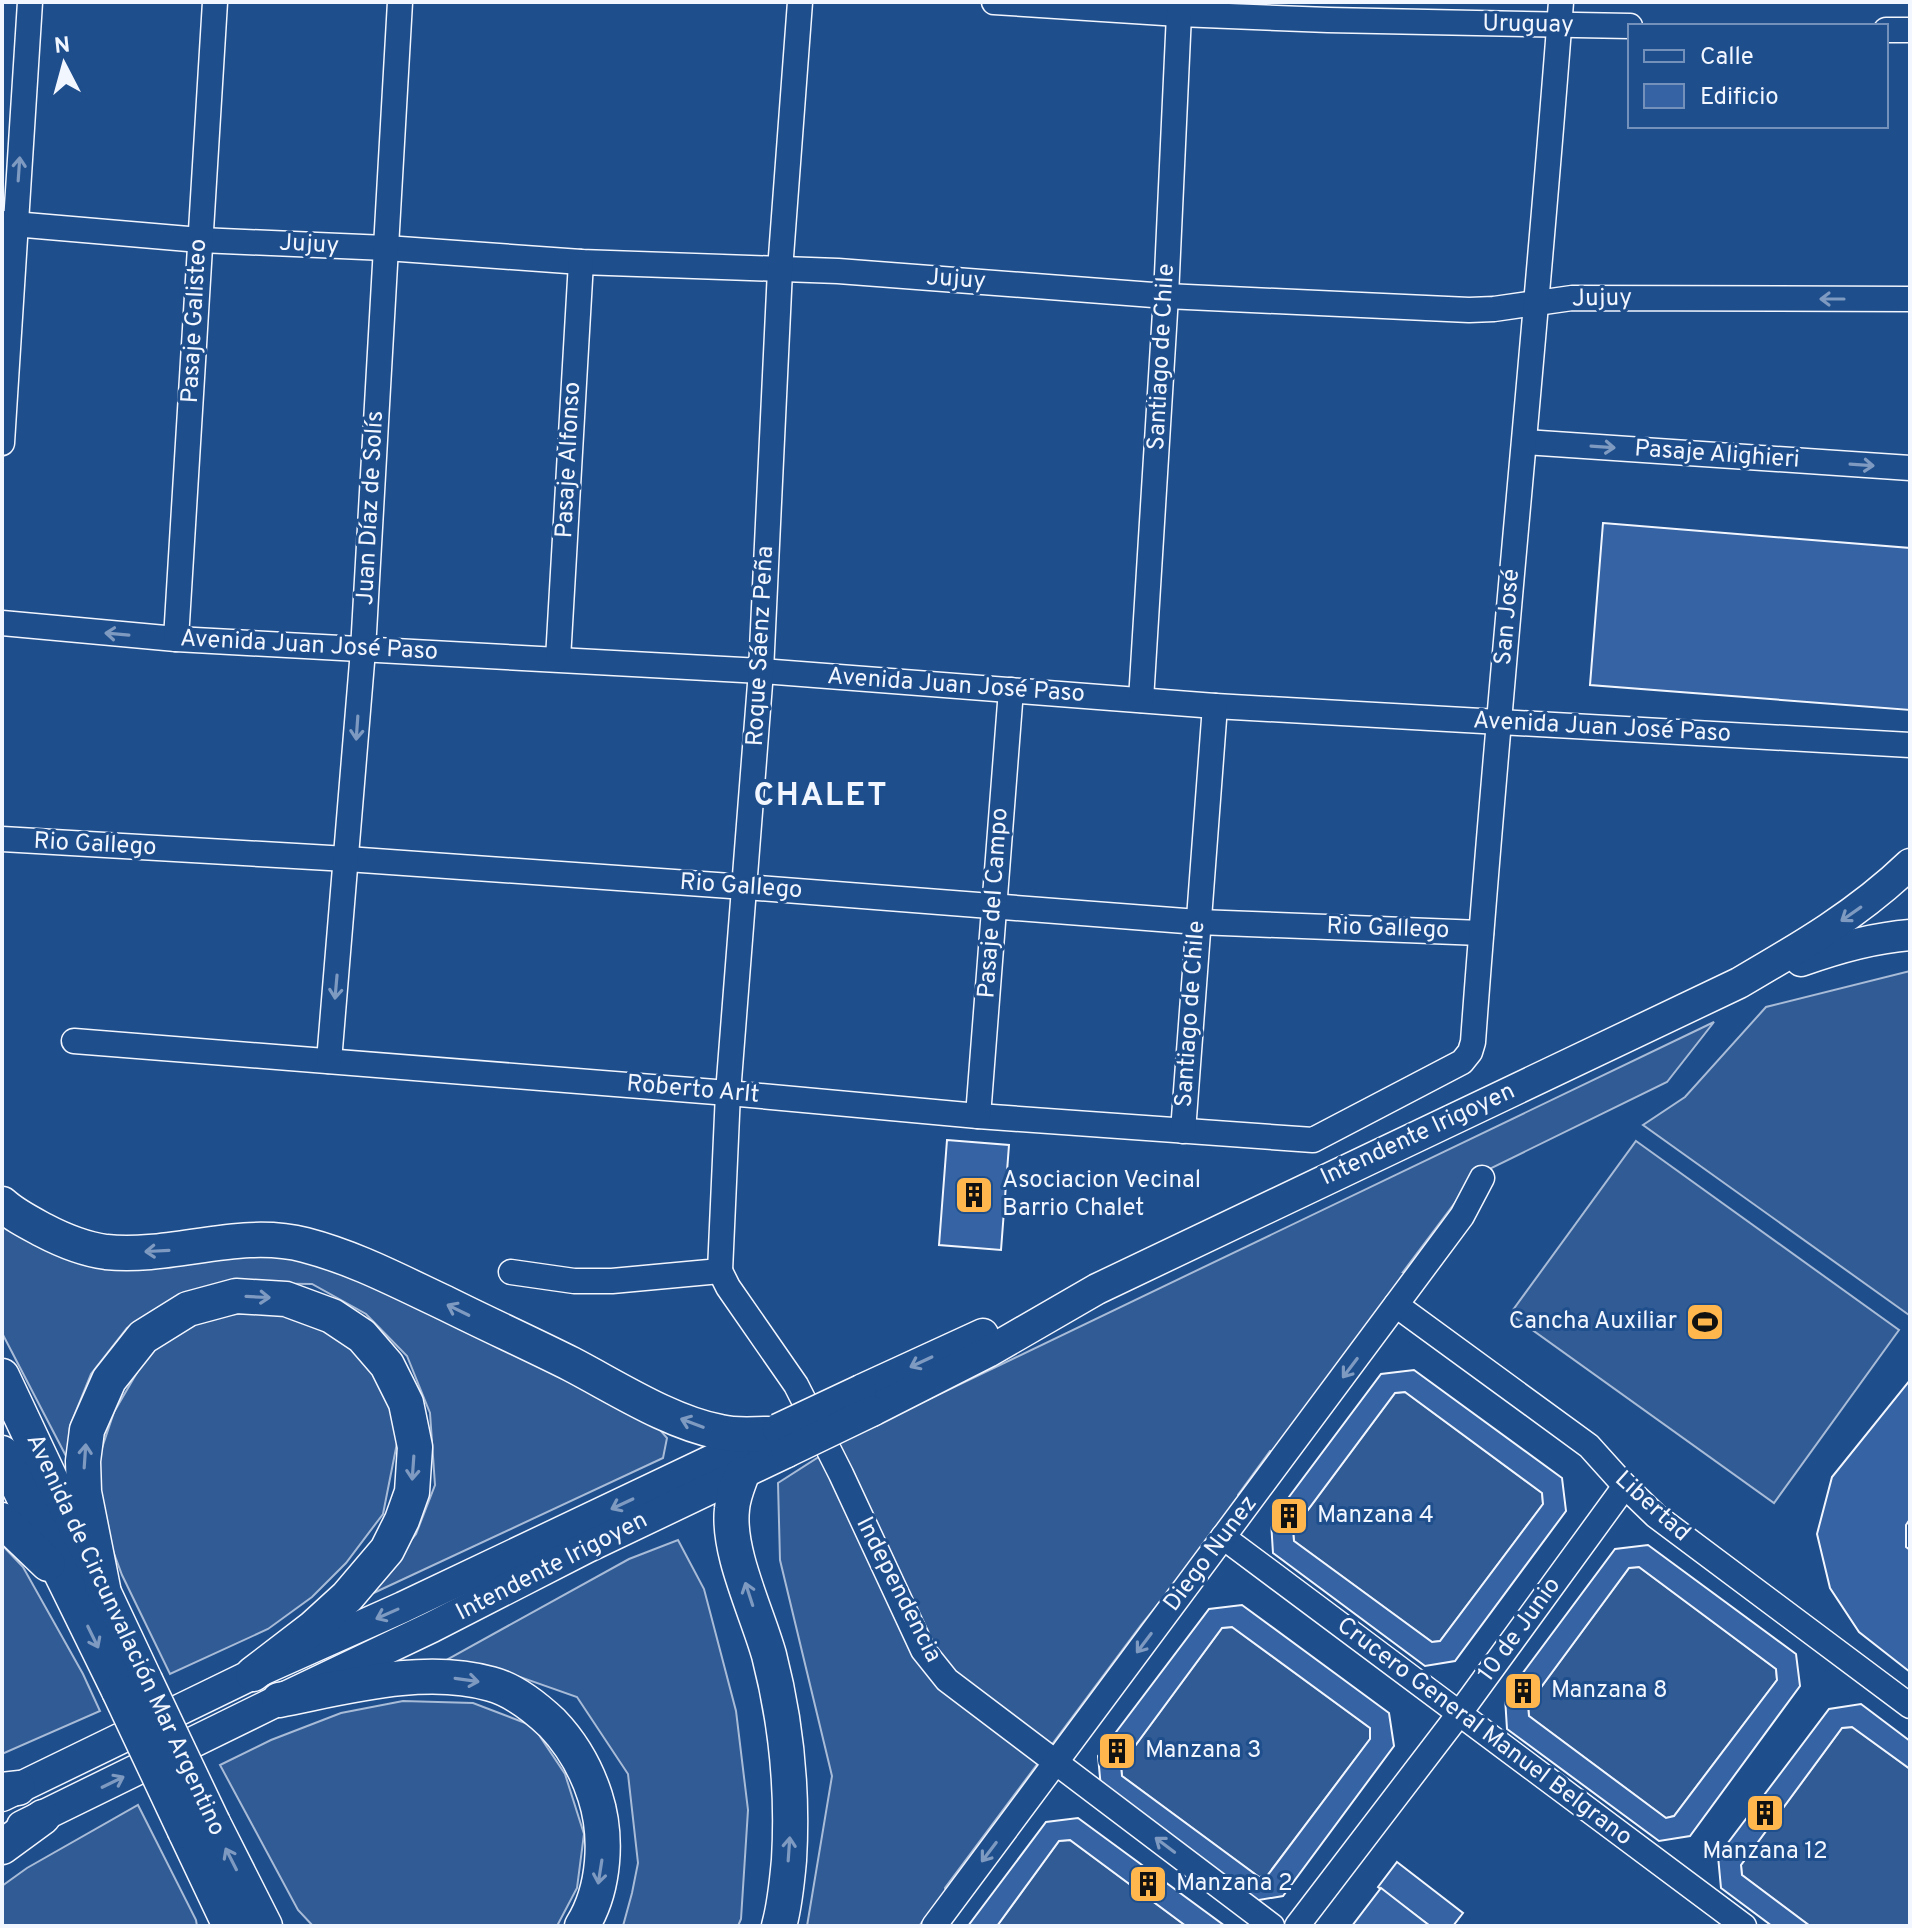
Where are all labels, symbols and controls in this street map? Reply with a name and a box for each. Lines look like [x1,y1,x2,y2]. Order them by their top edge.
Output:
street label: Uruguay [1482,9,1574,41]
north arrow [24,24,104,104]
legend [1628,24,1888,128]
text: N [53,32,71,61]
text: Calle [1700,43,1754,73]
text: Edificio [1700,83,1779,113]
one-way arrow [12,156,27,183]
street label: Jujuy [278,228,340,262]
street label: Pasaje Galisteo [176,238,214,404]
street label: Jujuy [925,263,987,297]
street label: Santiago de Chile [1142,263,1182,451]
street label: Jujuy [1572,283,1632,315]
one-way arrow [1819,291,1846,307]
street label: Pasaje Alfonso [550,381,588,539]
street label: Juan Díaz de Solís [351,410,391,606]
street label: Pasaje Alighieri [1633,434,1801,476]
one-way arrow [1589,440,1616,455]
one-way arrow [1848,458,1875,473]
street label: Roque Sáenz Peña [741,545,781,747]
street label: San José [1489,568,1527,666]
street label: Avenida Juan José Paso [179,624,439,668]
one-way arrow [104,626,131,641]
street label: Avenida Juan José Paso [826,662,1086,710]
street label: Avenida Juan José Paso [1472,706,1732,750]
one-way arrow [349,714,364,740]
district label: CHALET [754,777,888,817]
street label: Pasaje del Campo [972,807,1016,999]
street label: Rio Gallego [33,827,157,863]
street label: Rio Gallego [679,868,803,906]
one-way arrow [1840,906,1862,922]
street label: Rio Gallego [1326,912,1450,946]
street label: Santiago de Chile [1170,920,1212,1108]
one-way arrow [328,973,343,1000]
street label: Roberto Arlt [625,1069,761,1111]
street label: Intendente Irigoyen [1316,1077,1520,1193]
place label: Asociacion Vecinal Barrio Chalet [1002,1166,1201,1224]
building icon: Asociacion Vecinal Barrio Chalet [953,1174,995,1216]
one-way arrow [144,1243,171,1258]
one-way arrow [244,1290,271,1305]
sports icon: Cancha Auxiliar [1684,1301,1726,1343]
one-way arrow [447,1302,471,1317]
place label: Cancha Auxiliar [1509,1307,1677,1337]
one-way arrow [910,1355,934,1370]
one-way arrow [1341,1357,1358,1378]
one-way arrow [680,1415,705,1429]
street label: Avenida de Circunvalación Mar Argentino [19,1429,231,1841]
one-way arrow [77,1443,92,1470]
one-way arrow [405,1454,420,1481]
street label: Libertad [1608,1465,1696,1549]
street label: Diego Nunez [1158,1490,1264,1618]
building icon: Manzana 4 [1268,1495,1310,1537]
one-way arrow [611,1497,635,1512]
place label: Manzana 4 [1317,1501,1434,1531]
street label: Intendente Irigoyen [451,1506,653,1628]
street label: Independencia [848,1512,948,1668]
street label: 10 de Junio [1472,1572,1568,1688]
one-way arrow [741,1582,755,1607]
one-way arrow [375,1607,399,1622]
street label: Crucero General Manuel Belgrano [1330,1611,1638,1853]
one-way arrow [86,1625,101,1649]
one-way arrow [1135,1632,1152,1654]
building icon: Manzana 8 [1502,1670,1544,1712]
one-way arrow [454,1673,479,1688]
place label: Manzana 8 [1551,1676,1668,1706]
building icon: Manzana 3 [1096,1730,1138,1772]
place label: Manzana 3 [1145,1736,1261,1766]
one-way arrow [100,1774,124,1789]
building icon: Manzana 12 [1744,1792,1786,1834]
one-way arrow [782,1836,797,1863]
one-way arrow [1155,1837,1176,1854]
place label: Manzana 12 [1702,1837,1828,1867]
one-way arrow [980,1841,997,1862]
one-way arrow [223,1847,239,1871]
one-way arrow [592,1858,607,1884]
building icon: Manzana 2 [1127,1863,1169,1905]
place label: Manzana 2 [1176,1869,1293,1899]

